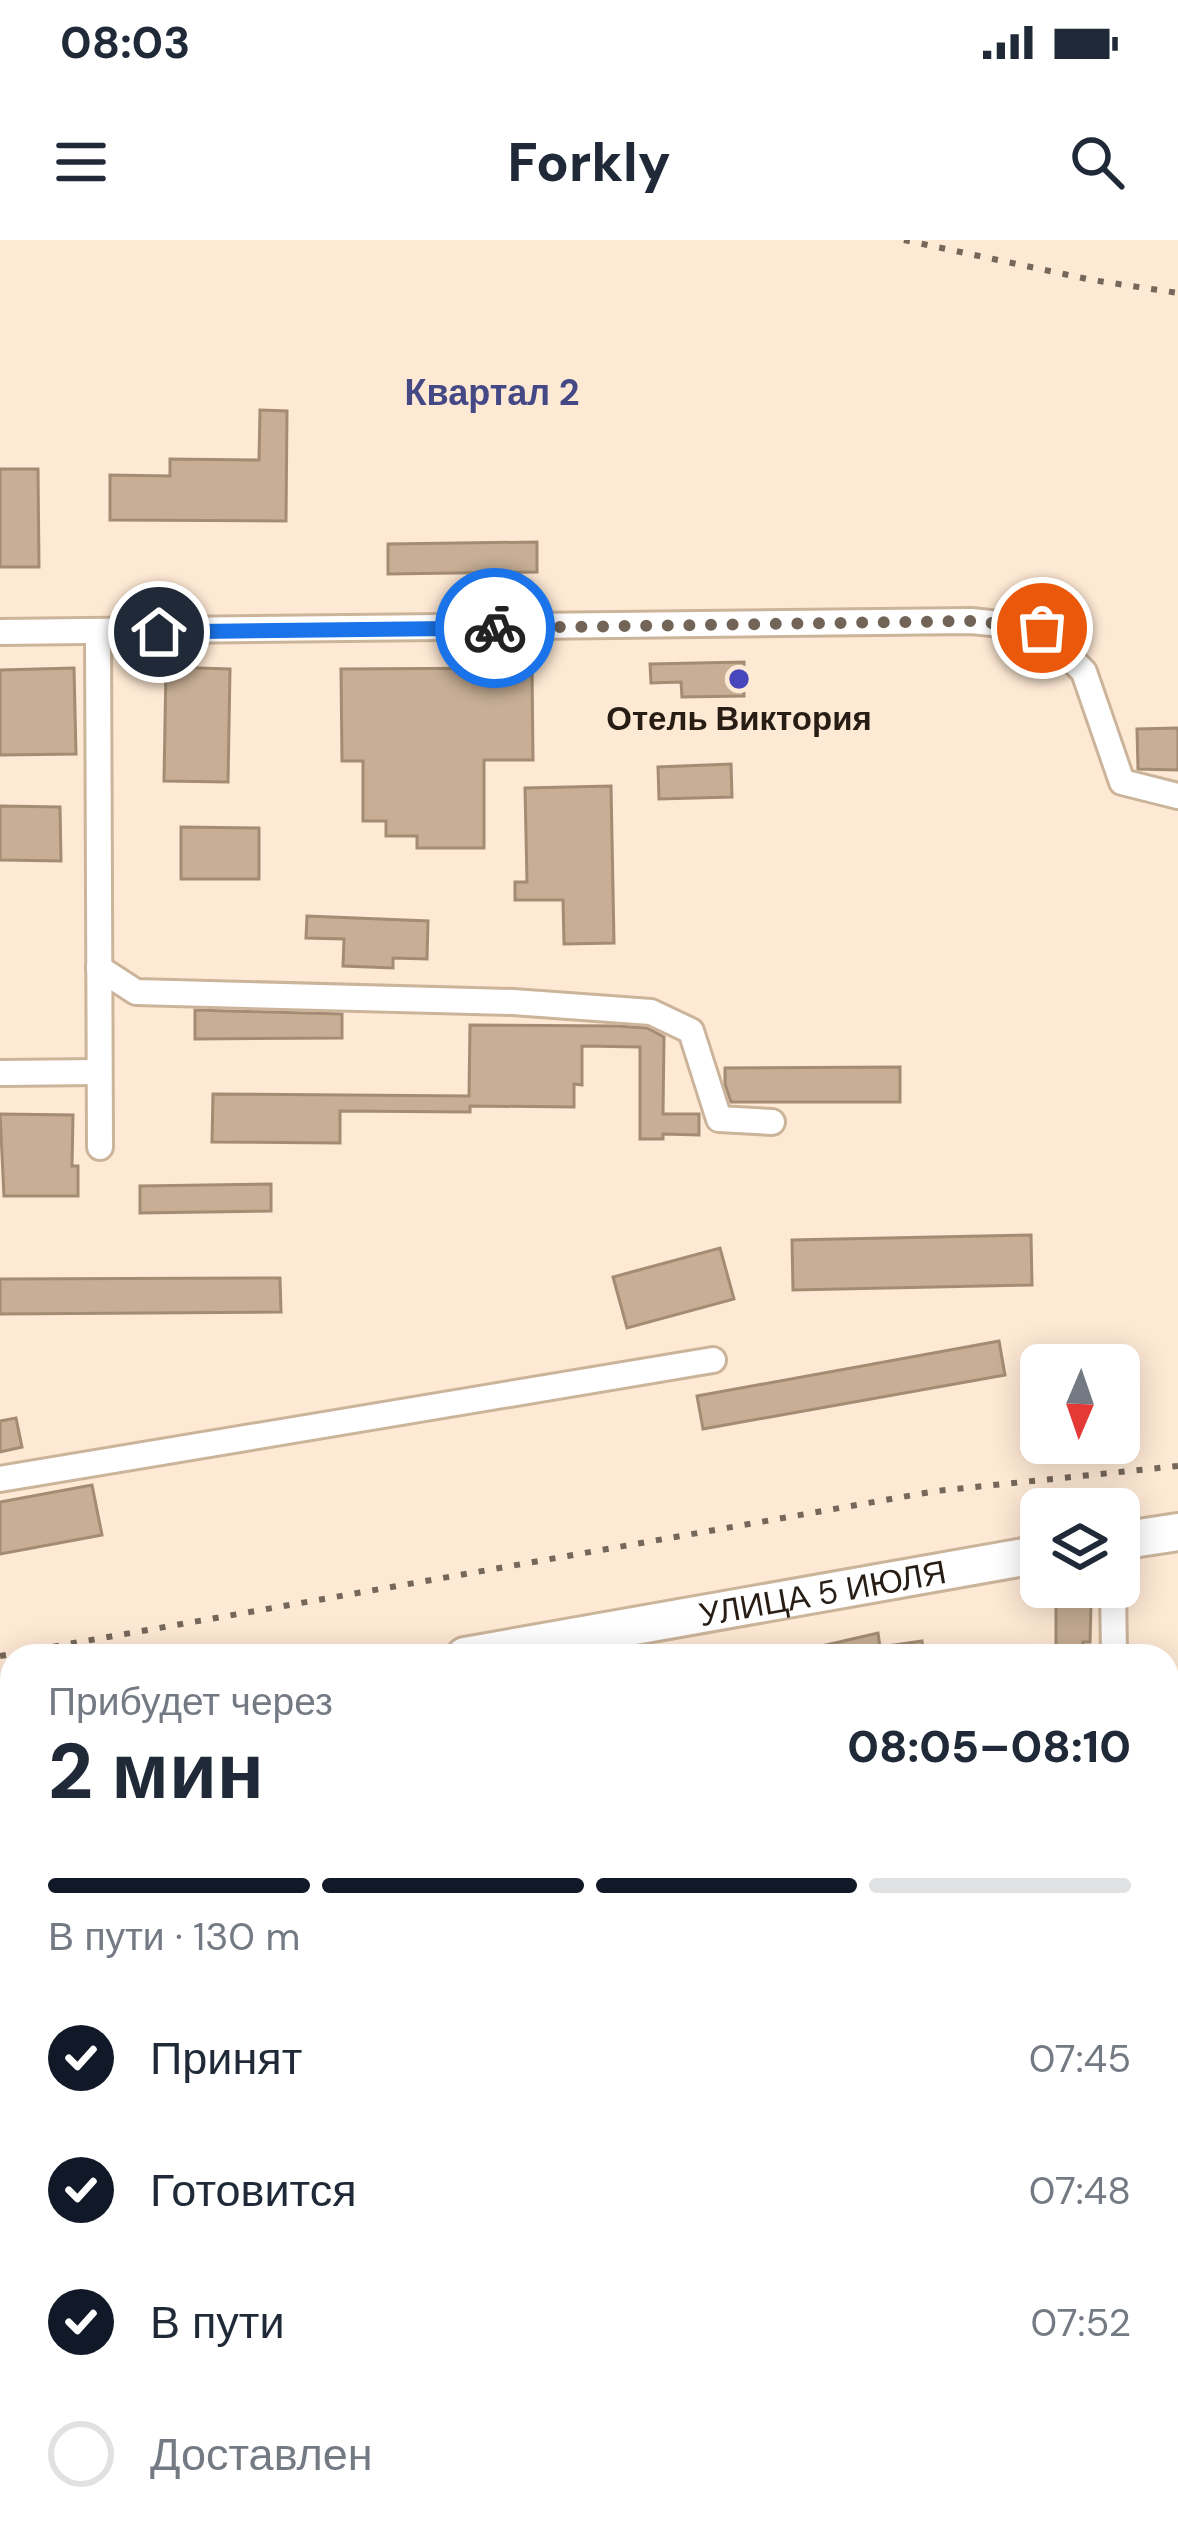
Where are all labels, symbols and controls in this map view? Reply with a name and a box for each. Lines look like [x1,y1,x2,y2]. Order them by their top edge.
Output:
text: 08:03 [60,13,190,72]
text: Forkly [507,127,671,198]
icon: menu [48,129,114,195]
icon: search [1064,129,1130,195]
district label: Квартал 2 [405,369,579,416]
courier [435,568,555,688]
pin [991,577,1093,679]
pin [108,581,210,683]
icon: bike [462,595,528,661]
icon: bag [1009,595,1075,661]
icon: home [126,599,192,665]
marker: Отель Виктория [726,666,752,692]
place label: Отель Виктория [606,697,872,740]
north arrow [1020,1344,1140,1464]
map controls [1020,1344,1140,1608]
button: layers [1020,1488,1140,1608]
street label: УЛИЦА 5 ИЮЛЯ [695,1550,950,1636]
text: Прибудет через [48,1676,333,1727]
text: 08:05–08:10 [847,1717,1131,1776]
text: 2 мин [48,1721,264,1822]
text: В пути · 130 m [48,1911,300,1962]
icon: check [48,2025,114,2091]
text: Принят [150,2029,302,2088]
text: 07:45 [1029,2033,1131,2084]
icon: check [48,2157,114,2223]
text: Готовится [150,2161,357,2220]
text: 07:48 [1029,2165,1131,2216]
icon: check [48,2289,114,2355]
text: В пути [150,2293,285,2352]
text: 07:52 [1031,2297,1131,2348]
text: Доставлен [150,2425,373,2484]

